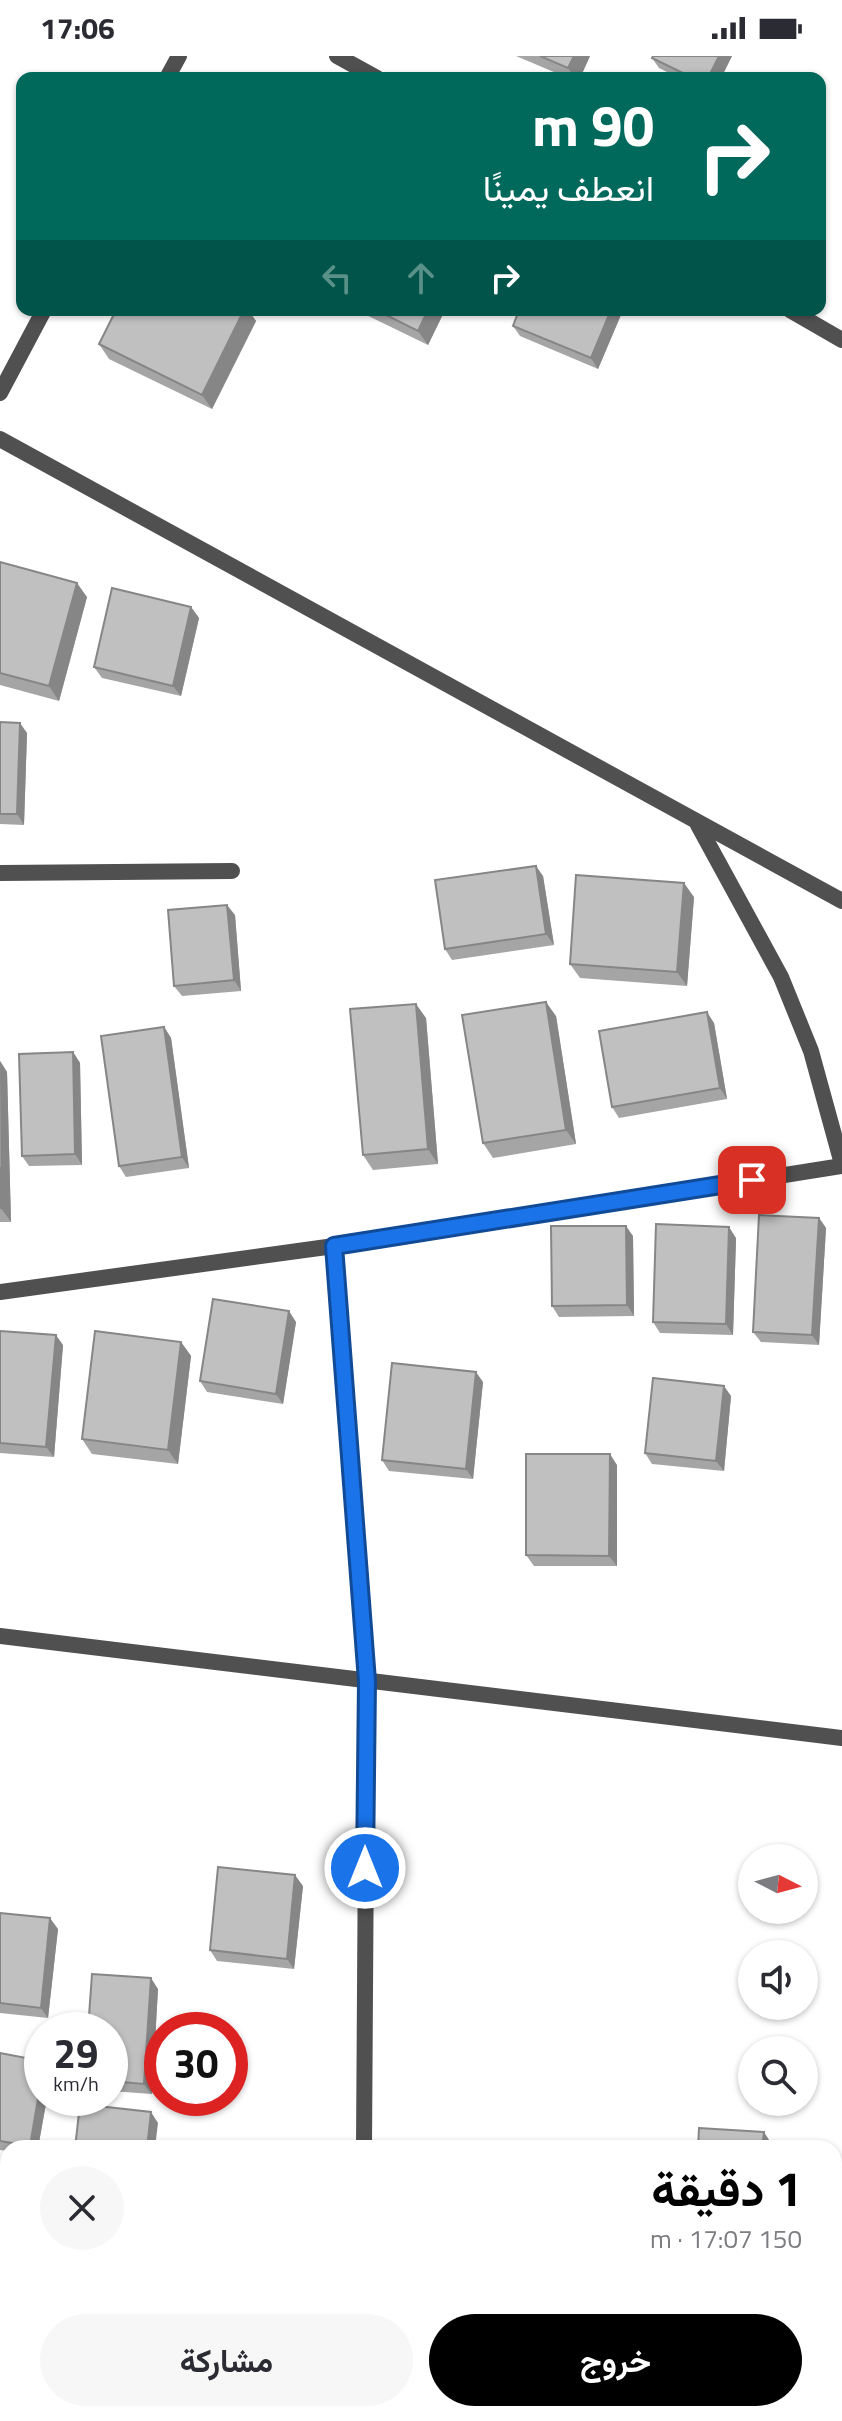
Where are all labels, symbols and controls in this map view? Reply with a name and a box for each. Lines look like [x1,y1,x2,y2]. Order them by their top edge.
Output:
text: 17:06 [40,5,115,51]
text: 90 m [532,83,654,168]
icon: right [682,104,786,208]
text: انعطف يمينًا [483,160,654,215]
icon: left [315,256,359,300]
icon: ahead [399,256,443,300]
icon: right [483,256,527,300]
pin [718,1146,786,1214]
icon: arrive [730,1158,774,1202]
position arrow [323,1826,407,1910]
north arrow [738,1844,818,1924]
map controls [738,1844,818,2116]
button: sound [738,1940,818,2020]
speed limit sign: 30 [144,2012,248,2116]
text: 29 [54,2023,98,2084]
button: search [738,2036,818,2116]
text: km/h [53,2068,99,2099]
text: 1 دقيقة [651,2152,802,2225]
button: close [40,2166,124,2250]
text: 150 m · 17:07 [650,2219,802,2258]
button: مشاركة [40,2314,413,2406]
button: خروج [429,2314,802,2406]

